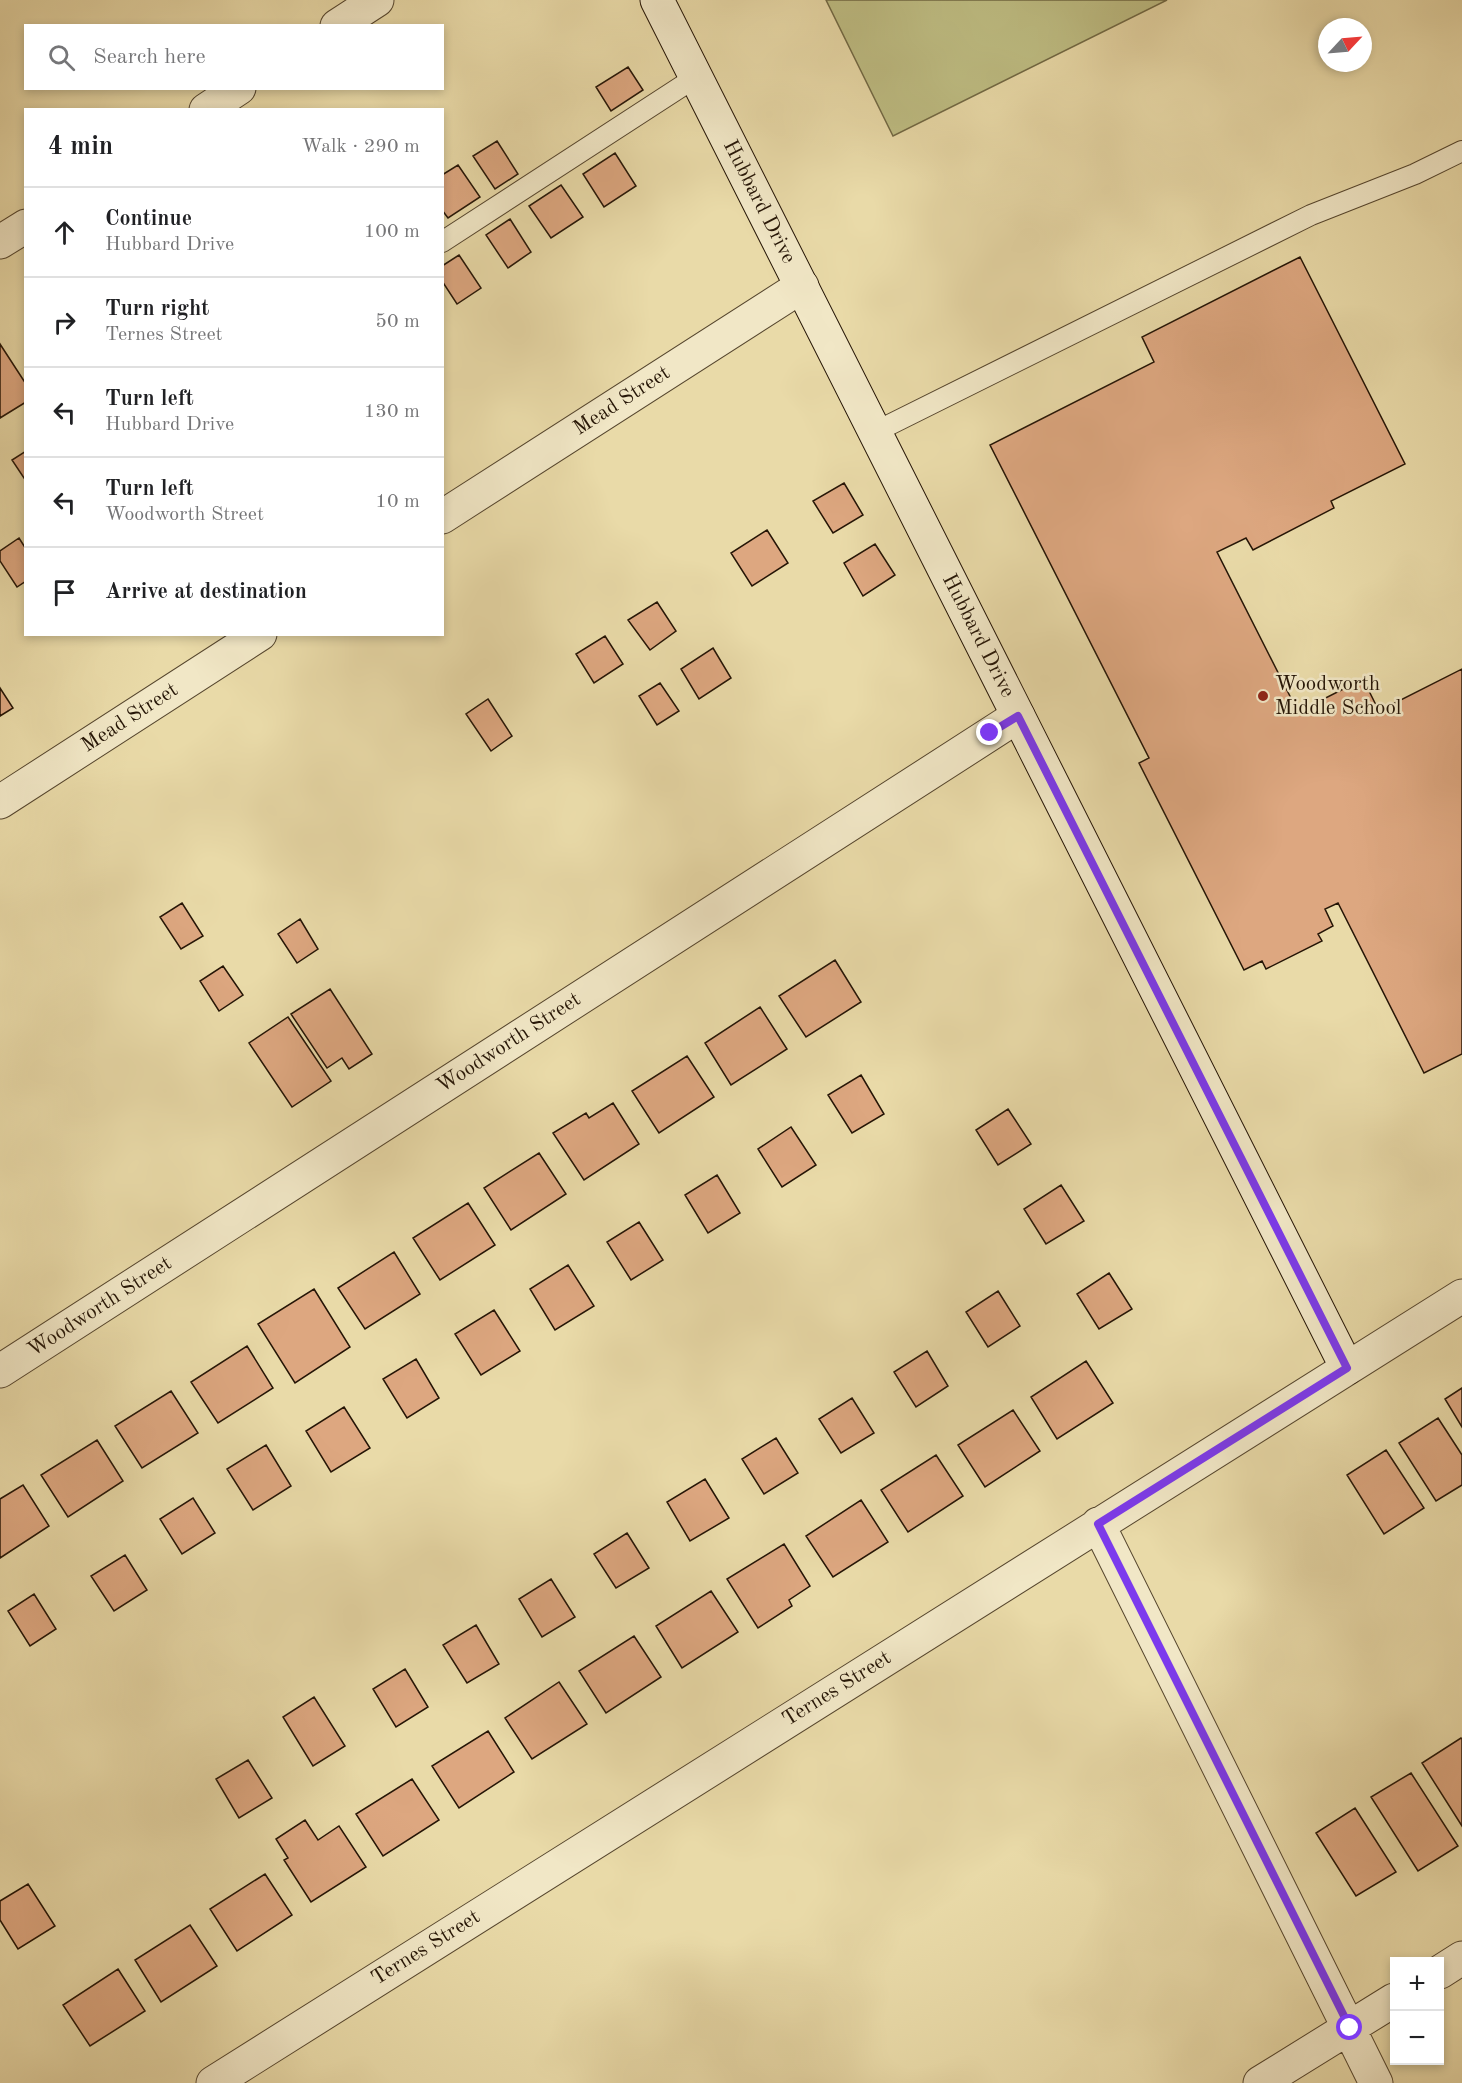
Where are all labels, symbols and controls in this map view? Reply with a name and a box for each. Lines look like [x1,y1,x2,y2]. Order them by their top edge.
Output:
north arrow [1318,18,1372,72]
search box [24,24,444,90]
icon: search [45,41,78,74]
text: Search here [93,46,206,68]
text: 4 min [48,134,113,160]
text: Walk · 290 m [301,137,420,157]
street label: Hubbard Drive [719,137,799,267]
text: Continue [105,208,192,230]
icon: ahead [48,216,81,249]
text: 100 m [364,222,420,242]
text: Hubbard Drive [105,235,234,255]
text: Turn right [105,298,209,320]
icon: right [48,306,81,339]
text: 50 m [375,312,420,332]
text: Ternes Street [105,325,223,345]
street label: Mead Street [570,362,674,440]
text: Turn left [105,388,194,410]
icon: left [48,396,81,429]
text: 130 m [364,402,420,422]
text: Hubbard Drive [105,415,234,435]
text: Turn left [105,478,194,500]
icon: left [48,486,81,519]
text: 10 m [375,492,420,512]
text: Woodworth Street [105,505,264,525]
street label: Hubbard Drive [938,571,1018,701]
icon: arrive [48,576,81,609]
text: Arrive at destination [105,581,307,603]
place label: Woodworth Middle School [1275,674,1402,719]
street label: Mead Street [78,679,182,757]
marker: Woodworth Middle School [1256,689,1270,703]
route end [976,719,1002,745]
street label: Woodworth Street [433,989,585,1097]
street label: Woodworth Street [24,1253,176,1361]
street label: Ternes Street [779,1647,895,1731]
street label: Ternes Street [368,1906,484,1990]
map controls [1390,1957,1444,2065]
button: + [1390,1957,1444,2011]
button: − [1390,2011,1444,2065]
route start [1336,2014,1362,2040]

